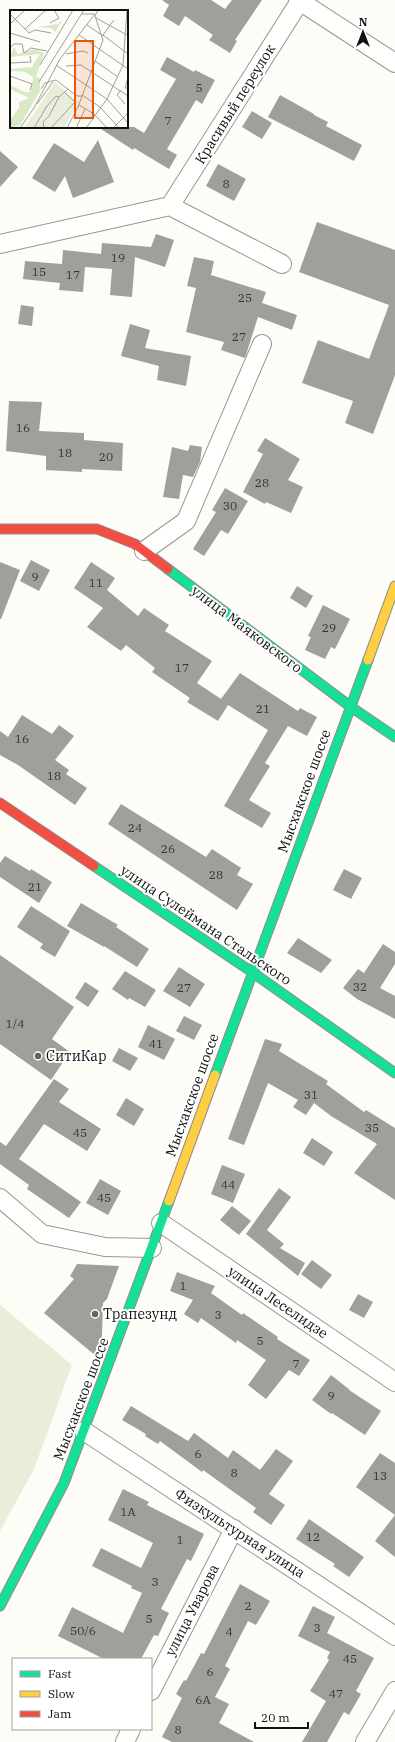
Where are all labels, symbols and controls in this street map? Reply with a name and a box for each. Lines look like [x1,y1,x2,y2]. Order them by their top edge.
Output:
inset map [10,10,128,128]
north arrow [343,12,383,52]
text: N [359,15,368,29]
street label: Красивый переулок [191,41,279,167]
house number: 5 [195,80,203,95]
house number: 7 [164,113,172,128]
house number: 8 [222,176,230,191]
house number: 19 [111,250,125,265]
house number: 15 [32,264,46,279]
house number: 17 [66,267,80,282]
house number: 25 [238,290,252,305]
house number: 27 [232,329,246,344]
house number: 16 [16,420,30,435]
house number: 18 [58,445,72,460]
house number: 20 [99,449,113,464]
house number: 28 [255,475,269,490]
house number: 30 [223,498,237,513]
house number: 9 [31,569,39,584]
house number: 11 [89,575,103,590]
street label: улица Маяковского [188,581,306,677]
house number: 29 [322,620,336,635]
house number: 17 [175,660,189,675]
house number: 21 [256,701,270,716]
street label: Мысхакское шоссе [273,727,335,855]
house number: 16 [15,731,29,746]
house number: 18 [47,768,61,783]
house number: 24 [128,820,142,835]
house number: 26 [161,841,175,856]
street label: улица Сулеймана Стальского [117,861,295,989]
house number: 28 [209,867,223,882]
house number: 21 [28,879,42,894]
house number: 32 [353,979,367,994]
house number: 27 [177,980,191,995]
house number: 1/4 [6,1016,24,1031]
street label: Мысхакское шоссе [161,1031,223,1159]
house number: 41 [149,1036,163,1051]
place label: СитиКар [46,1047,107,1065]
marker: СитиКар [33,1051,43,1061]
house number: 31 [304,1087,318,1102]
house number: 35 [365,1120,379,1135]
house number: 45 [73,1125,87,1140]
house number: 44 [221,1177,235,1192]
house number: 45 [97,1190,111,1205]
street label: улица Леселидзе [224,1262,332,1342]
house number: 1 [179,1278,187,1293]
place label: Трапезунд [103,1305,177,1323]
house number: 3 [214,1307,222,1322]
marker: Трапезунд [90,1309,100,1319]
house number: 5 [256,1333,264,1348]
street label: Мысхакское шоссе [49,1335,113,1463]
house number: 7 [292,1356,300,1371]
house number: 9 [327,1388,335,1403]
house number: 6 [194,1446,202,1461]
house number: 8 [230,1465,238,1480]
house number: 13 [373,1468,387,1483]
street label: Физкультурная улица [171,1484,309,1582]
house number: 1А [120,1504,136,1519]
house number: 12 [306,1529,320,1544]
house number: 1 [176,1532,184,1547]
street label: улица Уварова [161,1561,223,1659]
house number: 3 [151,1574,159,1589]
house number: 2 [244,1598,252,1613]
house number: 5 [145,1611,153,1626]
house number: 3 [313,1620,321,1635]
house number: 50/6 [70,1623,96,1638]
house number: 4 [225,1624,233,1639]
house number: 45 [343,1651,357,1666]
legend [12,1658,152,1730]
house number: 6 [206,1664,214,1679]
text: Fast [48,1666,72,1681]
text: Slow [48,1686,75,1701]
house number: 47 [329,1686,343,1701]
house number: 6А [195,1692,211,1707]
scale bar [255,1704,308,1730]
text: Jam [48,1706,72,1721]
text: 20 m [261,1710,290,1725]
house number: 8 [174,1722,182,1737]

